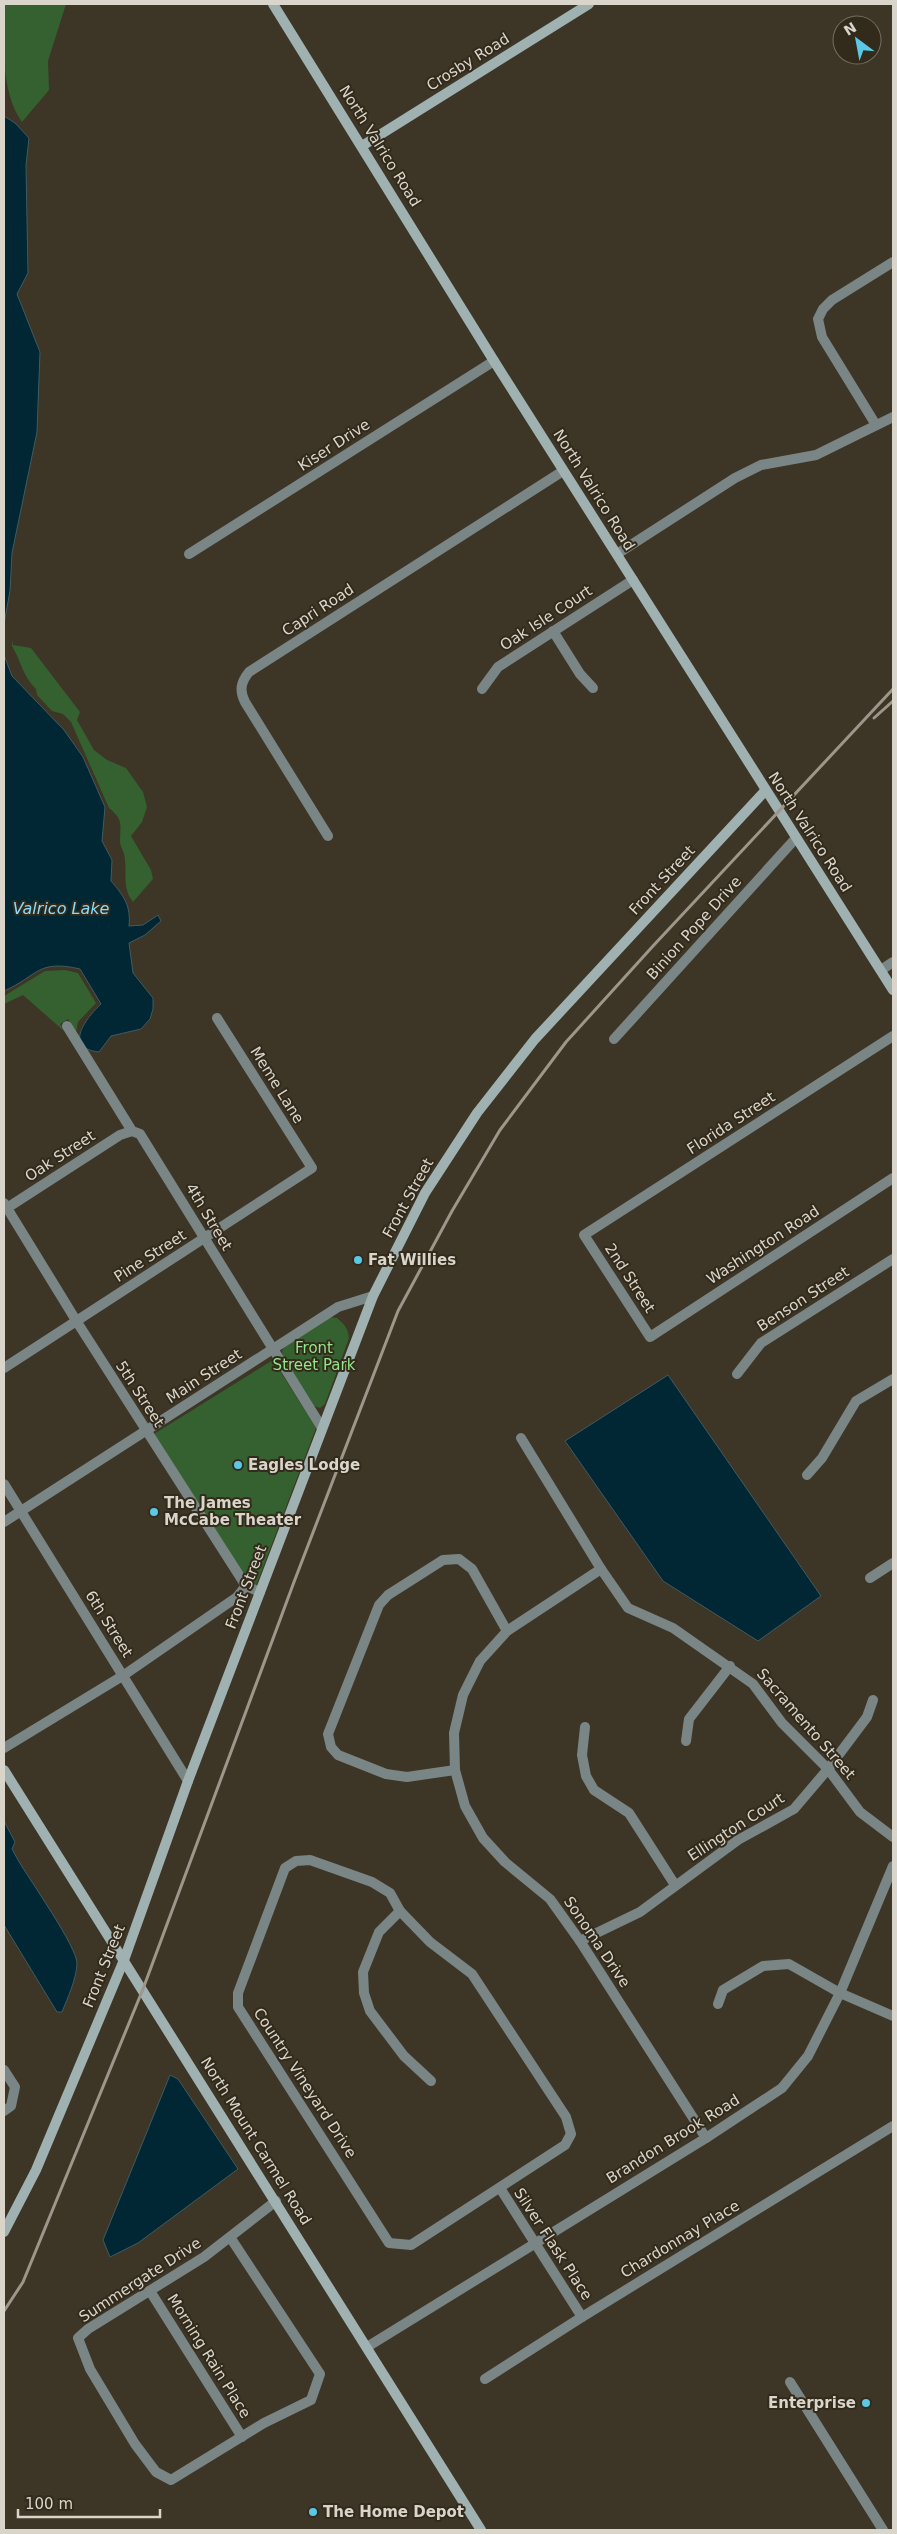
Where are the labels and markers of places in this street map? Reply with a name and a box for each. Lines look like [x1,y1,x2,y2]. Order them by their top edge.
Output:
place label: Fat Willies [368,1251,456,1269]
marker: Fat Willies [352,1254,364,1266]
place label: Eagles Lodge [248,1456,360,1474]
marker: Eagles Lodge [232,1459,244,1471]
place label: The James McCabe Theater [164,1494,302,1529]
marker: The James McCabe Theater [148,1506,160,1518]
place label: Enterprise [768,2394,856,2412]
marker: Enterprise [860,2397,872,2409]
place label: The Home Depot [323,2503,464,2521]
marker: The Home Depot [307,2506,319,2518]

